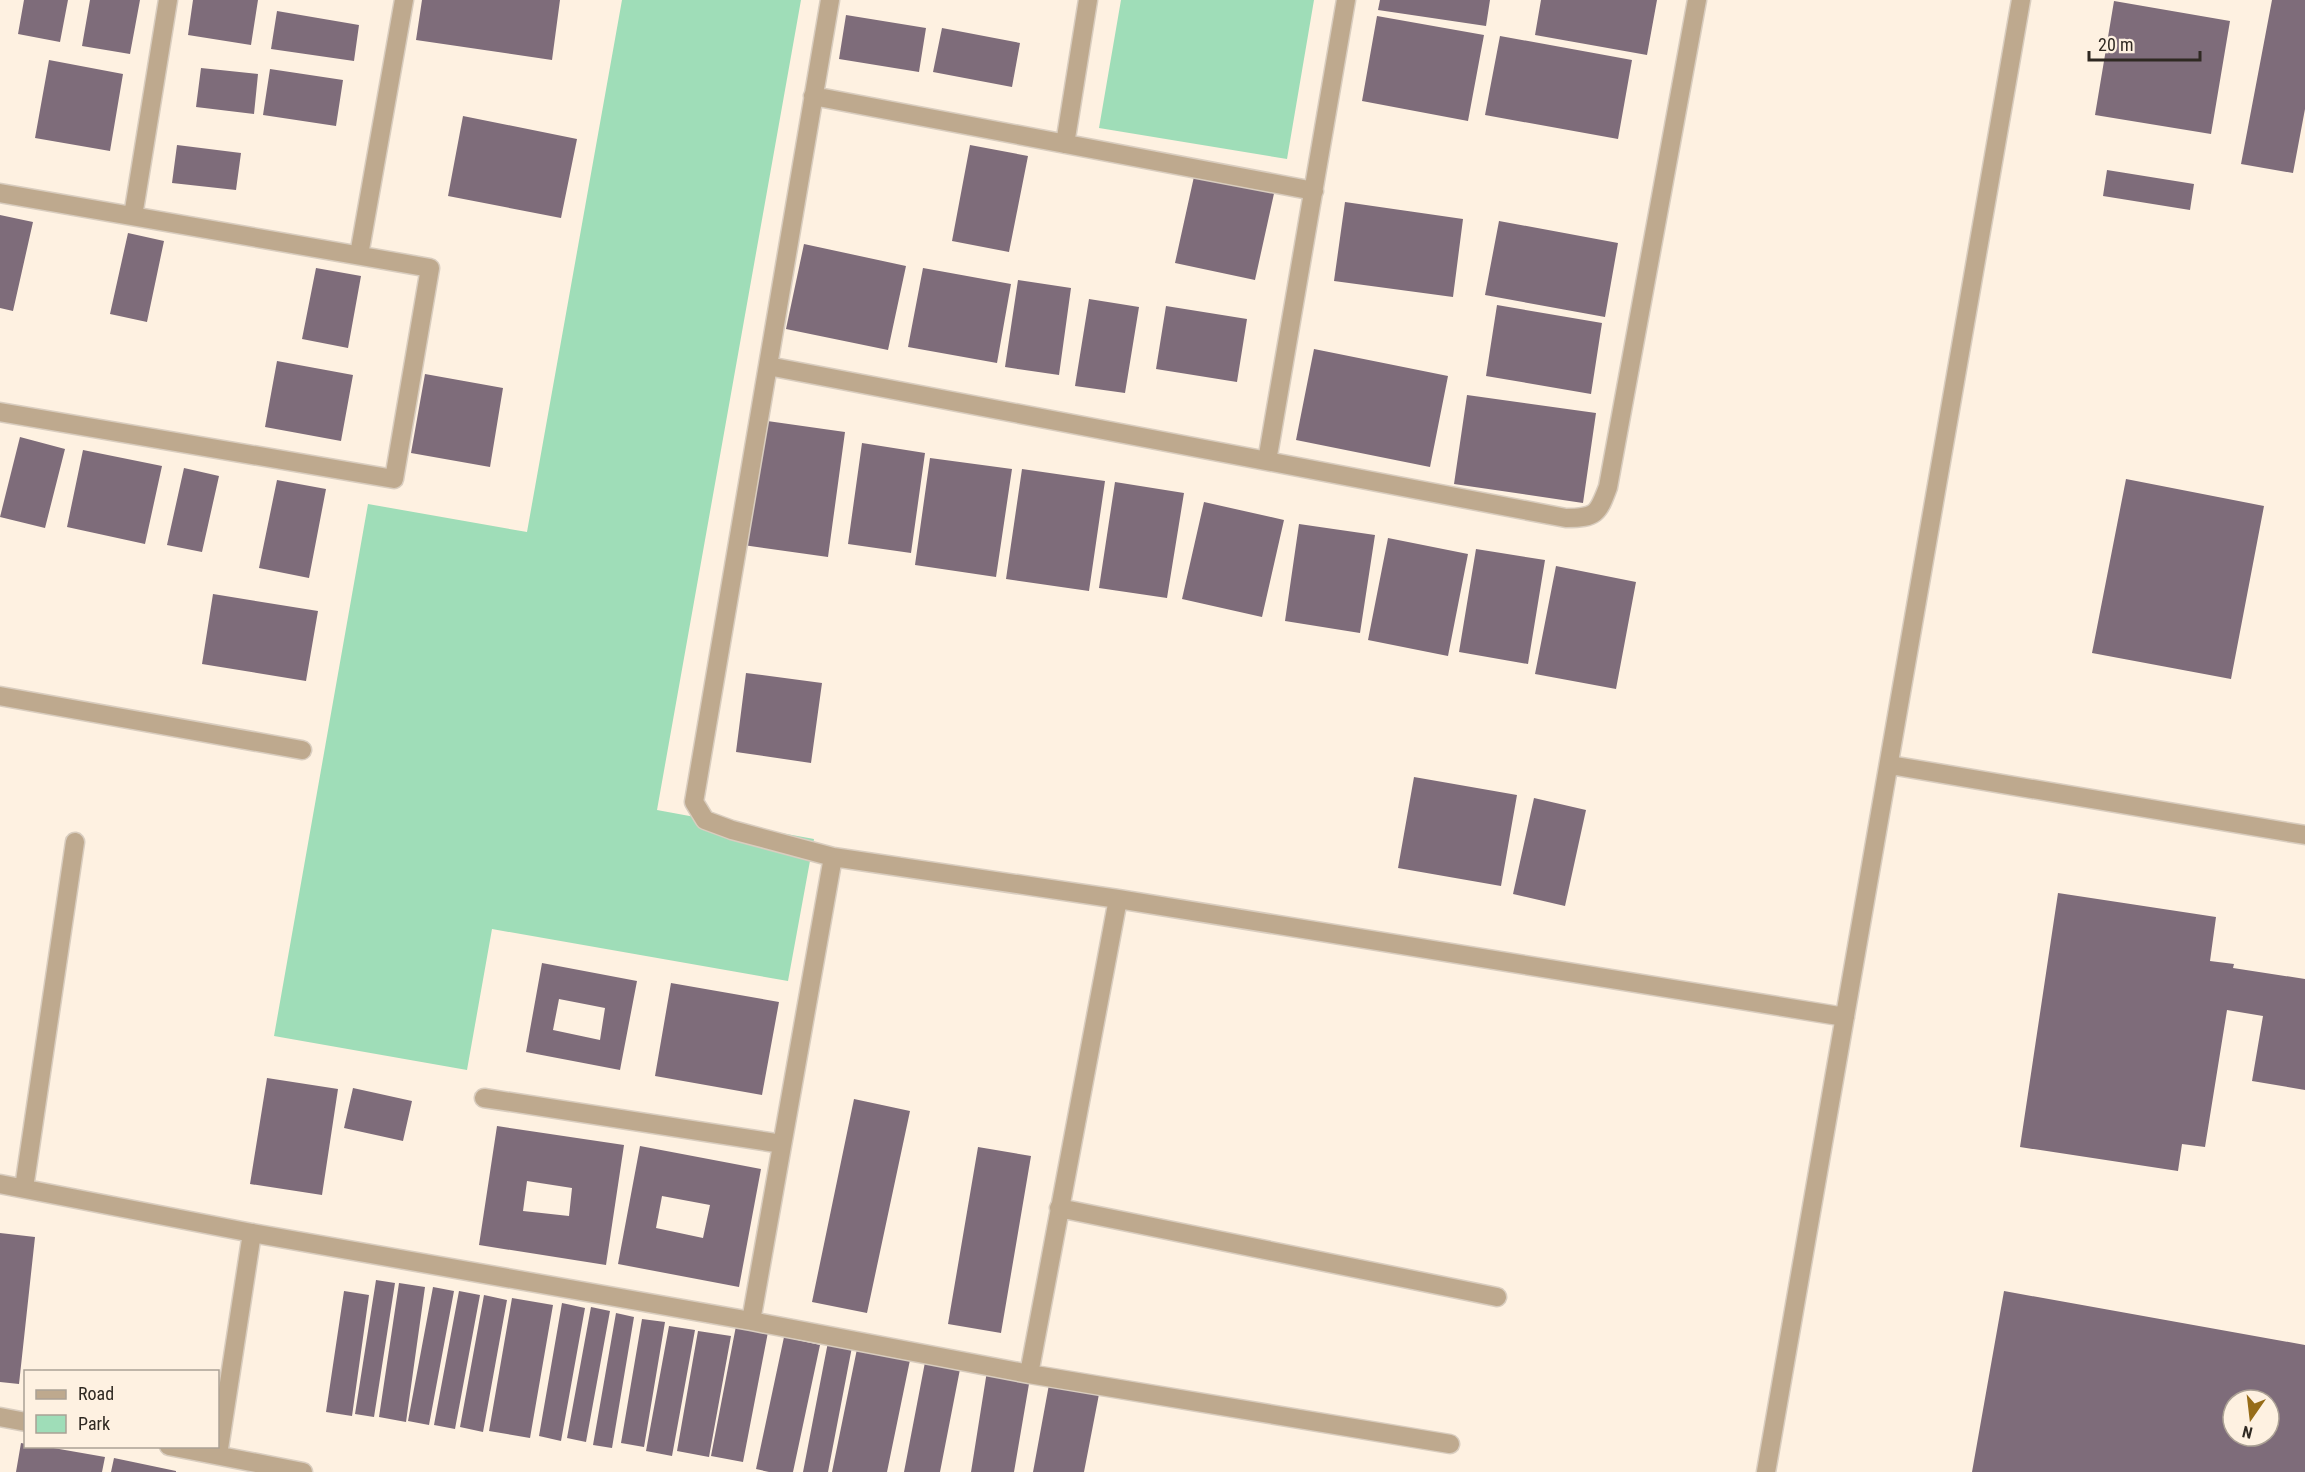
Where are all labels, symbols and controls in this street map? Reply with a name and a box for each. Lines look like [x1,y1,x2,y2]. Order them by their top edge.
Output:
scale bar [2089,24,2200,62]
text: 20 m [2098,34,2133,55]
legend [24,1370,219,1448]
text: Road [78,1383,114,1404]
north arrow [2221,1388,2281,1448]
text: Park [78,1413,110,1434]
text: N [2240,1422,2255,1442]

